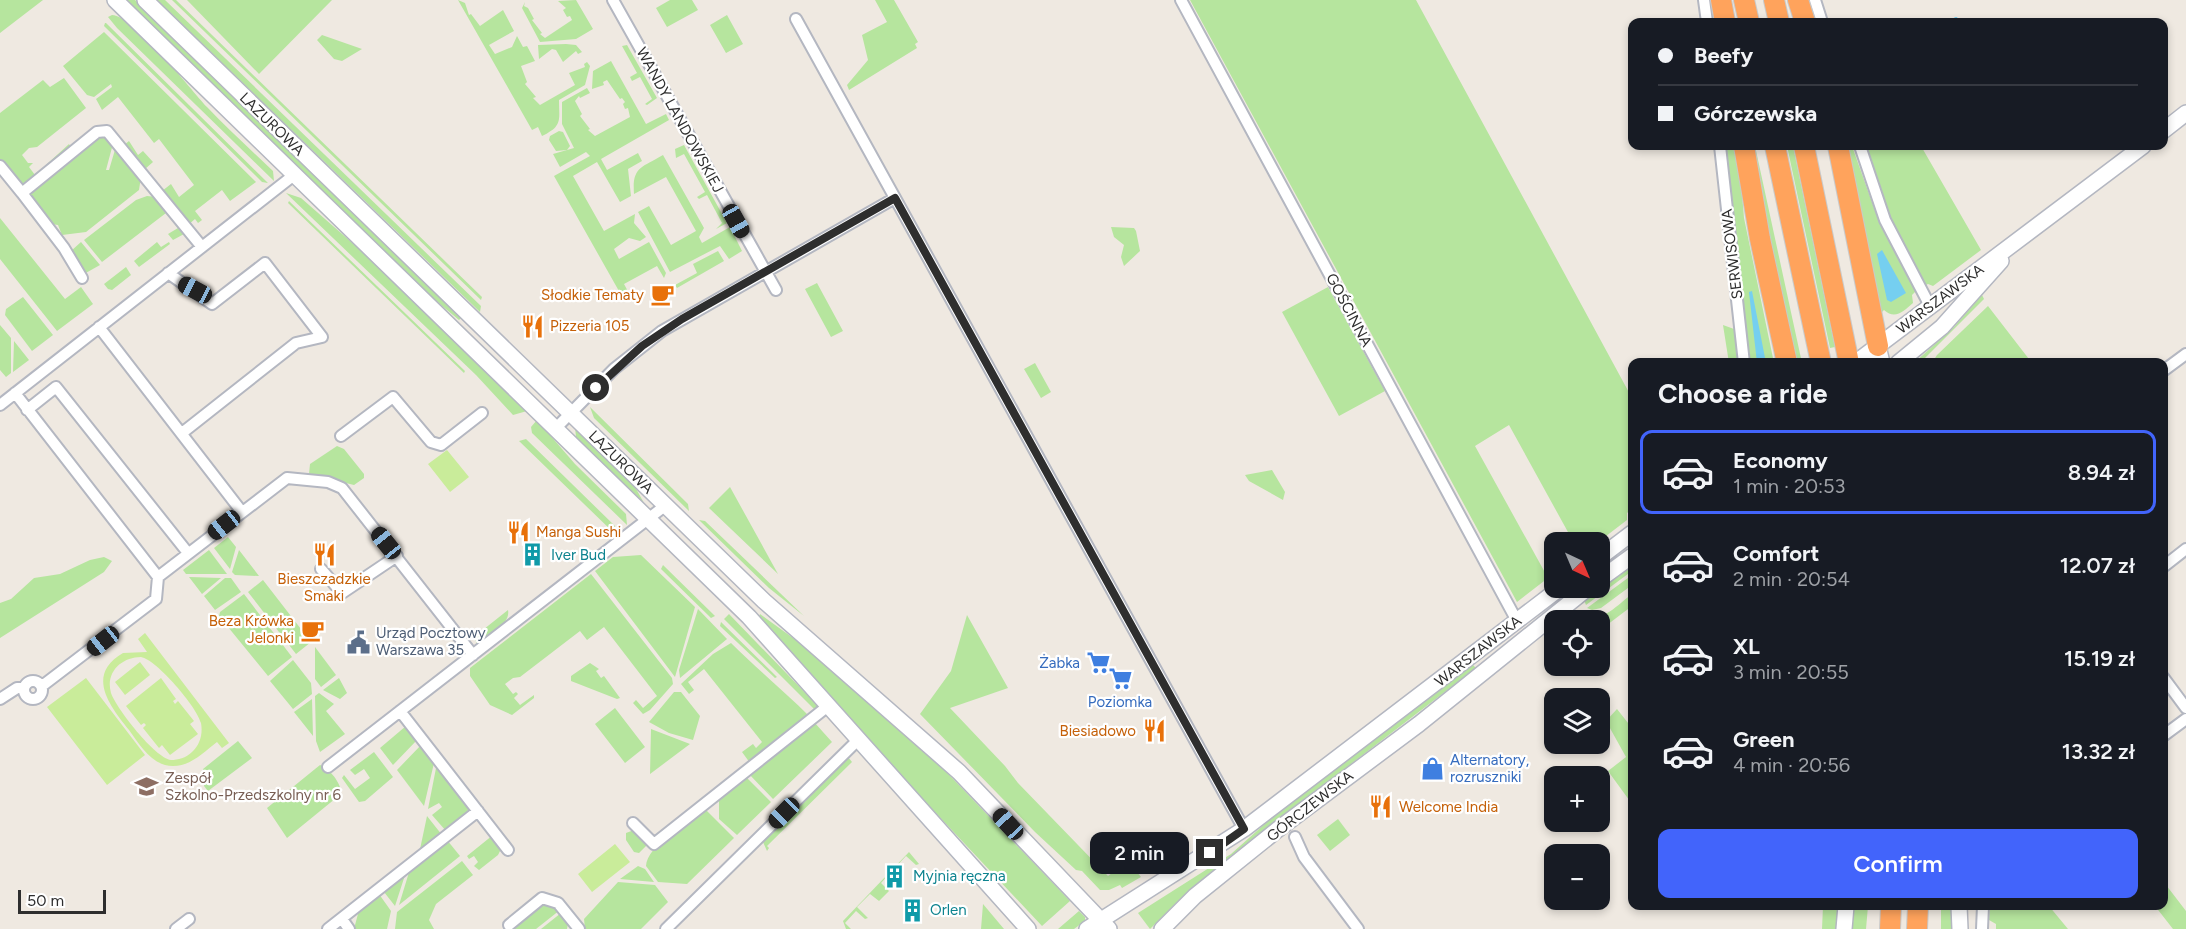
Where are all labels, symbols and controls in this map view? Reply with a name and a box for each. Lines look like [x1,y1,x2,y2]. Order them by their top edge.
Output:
text: Beefy [1694,42,1753,69]
street label: WANDY LANDOWSKIEJ [633,44,727,196]
street label: LAZUROWA [236,89,308,159]
text: Górczewska [1694,100,1817,127]
car [719,201,753,241]
street label: SERWISOWA [1718,208,1746,300]
street label: WARSZAWSKA [1893,260,1987,338]
street label: GOŚCINNA [1322,270,1376,350]
car [175,274,215,306]
cafe icon: Słodkie Tematy [649,282,675,308]
place label: Słodkie Tematy [541,286,644,304]
restaurant icon: Pizzeria 105 [519,313,545,339]
place label: Pizzeria 105 [550,317,629,335]
route start [582,374,609,401]
text: Choose a ride [1658,377,1827,410]
street label: LAZUROWA [585,427,657,497]
icon: car [1661,445,1715,499]
text: Economy [1733,447,1828,474]
text: 8.94 zł [2068,459,2135,486]
text: 1 min · 20:53 [1733,474,1845,498]
car [204,507,244,543]
restaurant icon: Manga Sushi [505,519,531,545]
car [368,523,404,563]
place label: Manga Sushi [536,523,621,541]
north arrow [1544,532,1610,598]
map controls [1544,532,1610,910]
icon: car [1661,538,1715,592]
text: Comfort [1733,540,1819,567]
restaurant icon: Bieszczadzkie Smaki [311,542,337,568]
building icon: Iver Bud [520,542,546,568]
place label: Iver Bud [551,546,606,564]
text: 12.07 zł [2060,552,2135,579]
text: 2 min · 20:54 [1733,567,1850,591]
place label: Bieszczadzkie Smaki [277,570,371,605]
button: locate [1544,610,1610,676]
place label: Beza Krówka Jelonki [209,612,294,647]
street label: WARSZAWSKA [1431,612,1525,690]
cafe icon: Beza Krówka Jelonki [299,617,325,643]
car [83,623,123,659]
place label: Urząd Pocztowy Warszawa 35 [376,624,486,659]
public building icon: Urząd Pocztowy Warszawa 35 [345,629,371,655]
icon: car [1661,631,1715,685]
text: XL [1733,633,1760,660]
text: 15.19 zł [2064,645,2135,672]
supermarket icon: Żabka [1085,650,1111,676]
place label: Żabka [1039,654,1080,672]
text: 3 min · 20:55 [1733,660,1849,684]
supermarket icon: Poziomka [1107,665,1133,691]
button: layers [1544,688,1610,754]
place label: Poziomka [1088,693,1152,711]
restaurant icon: Biesiadowo [1141,718,1167,744]
place label: Biesiadowo [1059,722,1136,740]
icon: car [1661,724,1715,778]
text: Green [1733,726,1795,753]
text: 13.32 zł [2062,738,2135,765]
place label: Alternatory, rozruszniki [1450,751,1529,786]
text: 4 min · 20:56 [1733,753,1850,777]
shop icon: Alternatory, rozruszniki [1419,756,1445,782]
button: + [1544,766,1610,832]
street label: GÓRCZEWSKA [1263,767,1357,845]
place label: Zespół Szkolno-Przedszkolny nr 6 [165,769,342,804]
school or university icon: Zespół Szkolno-Przedszkolny nr 6 [134,774,160,800]
car [765,794,803,832]
restaurant icon: Welcome India [1368,794,1394,820]
place label: Welcome India [1399,798,1498,816]
car [989,805,1027,843]
button: Confirm [1658,829,2138,898]
callout: 2 min [1090,832,1189,874]
route end [1196,839,1223,866]
text: 2 min [1115,841,1164,865]
button: − [1544,844,1610,910]
building icon: Myjnia ręczna [882,863,908,889]
place label: Myjnia ręczna [913,867,1006,885]
scale bar [18,887,106,914]
text: 50 m [27,891,64,910]
building icon: Orlen [899,897,925,923]
place label: Orlen [930,901,967,919]

